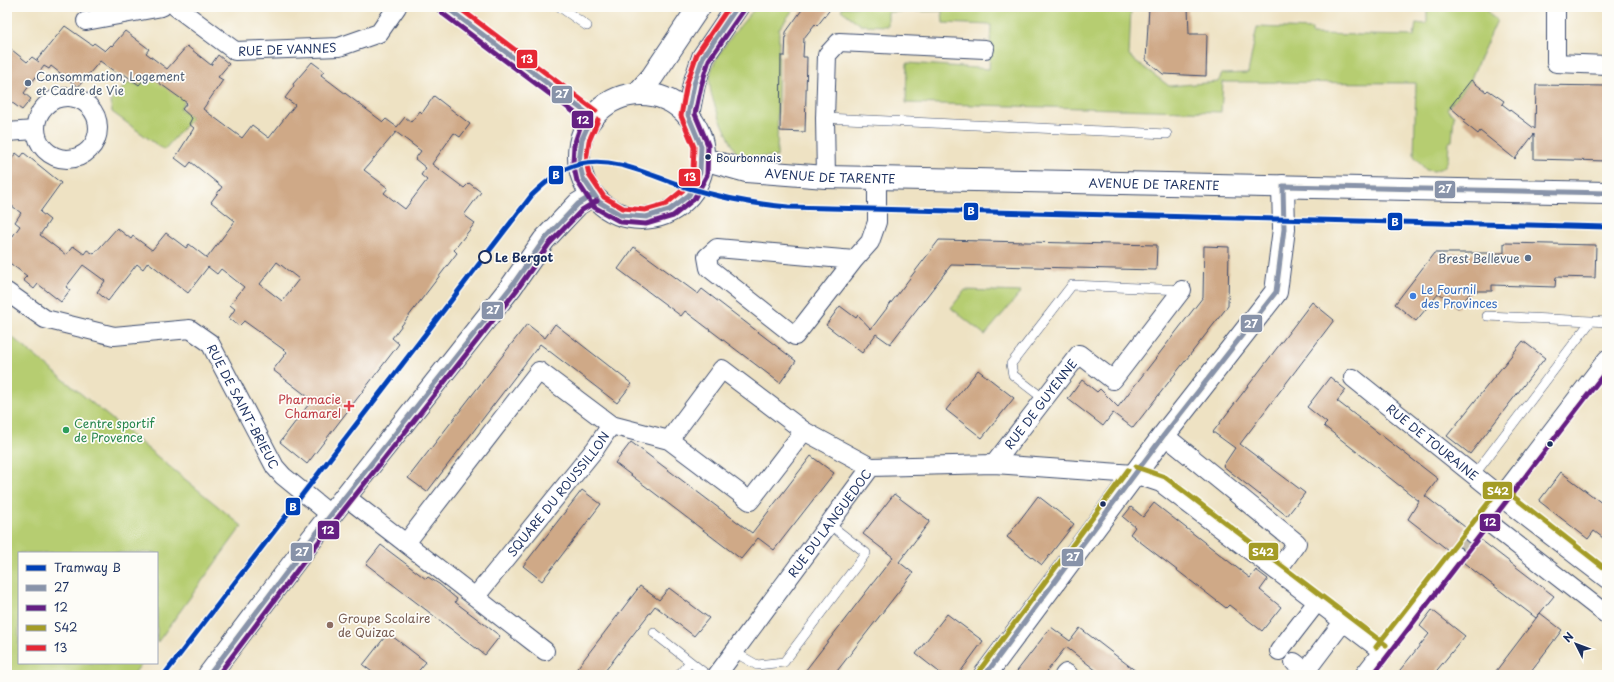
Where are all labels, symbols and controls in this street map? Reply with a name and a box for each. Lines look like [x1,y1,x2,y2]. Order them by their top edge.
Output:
street label: RUE DE VANNES [238,38,337,60]
line badge: 13 [516,49,538,69]
text: 13 [521,50,533,67]
place label: Consommation, Logement et Cadre de Vie [36,67,185,99]
marker: Consommation, Logement et Cadre de Vie [23,78,33,88]
line badge: 27 [551,85,573,104]
text: 27 [555,85,570,102]
line badge: 12 [571,110,594,129]
text: 12 [577,111,590,128]
place label: Bourbonnais [716,149,781,166]
marker: Bourbonnais [703,152,713,162]
street label: AVENUE DE TARENTE [764,163,896,187]
line badge: B [548,165,564,185]
text: B [552,166,560,183]
line badge: 13 [678,168,701,187]
text: 13 [684,168,696,185]
street label: AVENUE DE TARENTE [1088,173,1220,194]
line badge: 27 [1434,180,1456,199]
text: 27 [1438,180,1453,197]
line badge: B [963,202,979,221]
text: B [967,202,975,219]
line badge: B [1387,212,1403,231]
text: B [1391,213,1399,230]
place label: Le Bergot [495,248,553,266]
place label: Brest Bellevue [1438,249,1520,267]
marker: Le Bergot [478,250,492,264]
marker: Brest Bellevue [1523,253,1533,263]
place label: Le Fournil des Provinces [1421,280,1498,312]
marker: Le Fournil des Provinces [1408,291,1418,301]
line badge: 27 [481,301,504,320]
text: 27 [486,301,501,318]
line badge: 27 [1240,314,1263,333]
text: 27 [1244,315,1259,332]
street label: RUE DE SAINT-BRIEUC [203,341,283,472]
street label: RUE DE GUYENNE [1000,355,1081,453]
place label: Pharmacie Chamarel [278,390,341,422]
street label: RUE DE TOURAINE [1383,399,1482,484]
marker: Pharmacie Chamarel [344,401,354,411]
place label: Centre sportif de Provence [74,414,156,446]
marker: Centre sportif de Provence [61,425,71,435]
street label: SQUARE DU ROUSSILLON [503,428,613,560]
unlabelled marker [1545,439,1555,449]
street label: RUE DU LANGUEDOC [783,465,876,581]
line badge: S42 [1482,481,1513,500]
text: S42 [1487,482,1509,499]
line badge: B [285,497,301,516]
text: B [289,498,297,515]
unlabelled marker [1098,499,1108,509]
line badge: 12 [1479,513,1501,532]
text: 12 [1484,513,1497,530]
line badge: 12 [317,520,340,540]
text: 12 [322,521,335,538]
line badge: 27 [290,542,313,562]
line badge: S42 [1248,542,1279,561]
text: 27 [295,543,310,560]
text: S42 [1252,543,1274,560]
line badge: 27 [1061,548,1084,567]
text: 27 [1066,548,1081,565]
legend [18,552,158,664]
text: Tramway B [54,558,121,576]
text: 27 [54,578,69,596]
text: 12 [54,598,68,616]
place label: Groupe Scolaire de Quizac [338,609,430,641]
text: S42 [54,618,77,636]
marker: Groupe Scolaire de Quizac [325,620,335,630]
north arrow [1556,624,1596,664]
text: N [1559,628,1578,646]
text: 13 [54,638,67,656]

